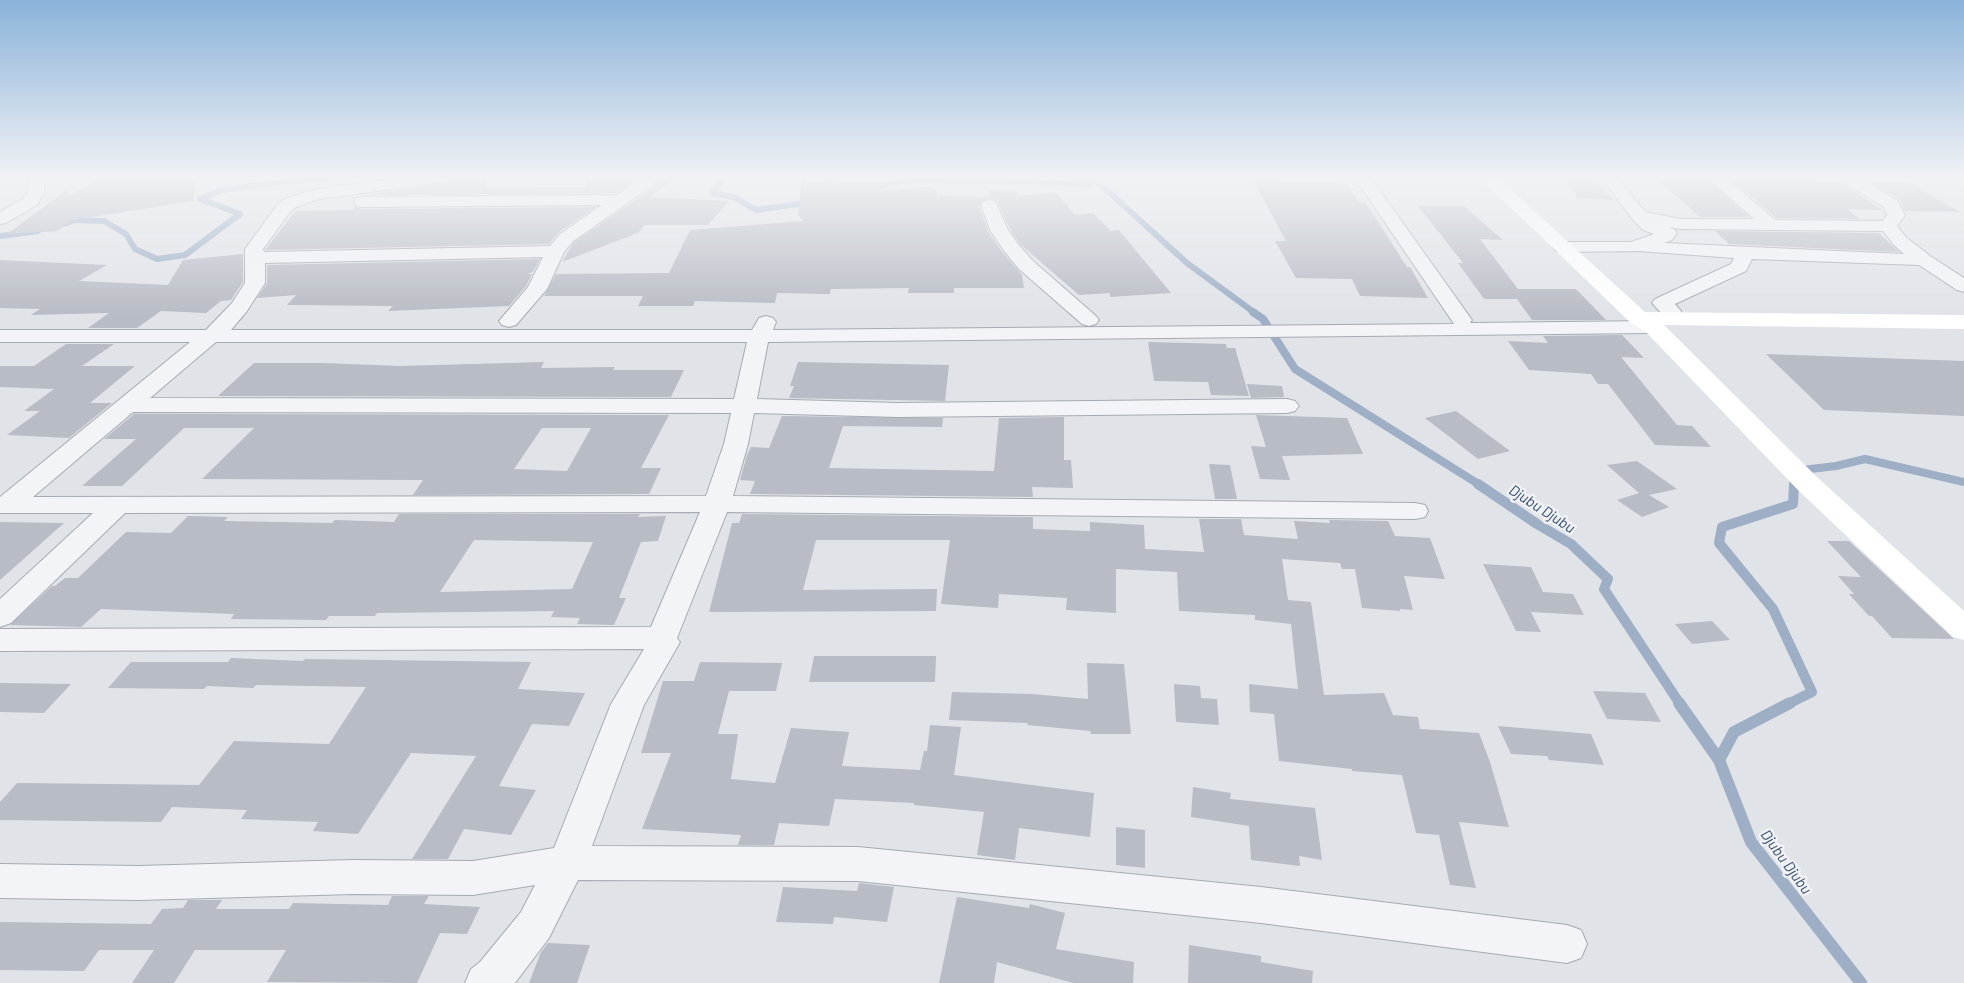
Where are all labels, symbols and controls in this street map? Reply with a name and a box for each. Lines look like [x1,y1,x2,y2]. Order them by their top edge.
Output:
water label: Djubu Djubu [1506,481,1578,537]
water label: Djubu Djubu [1757,826,1815,898]

